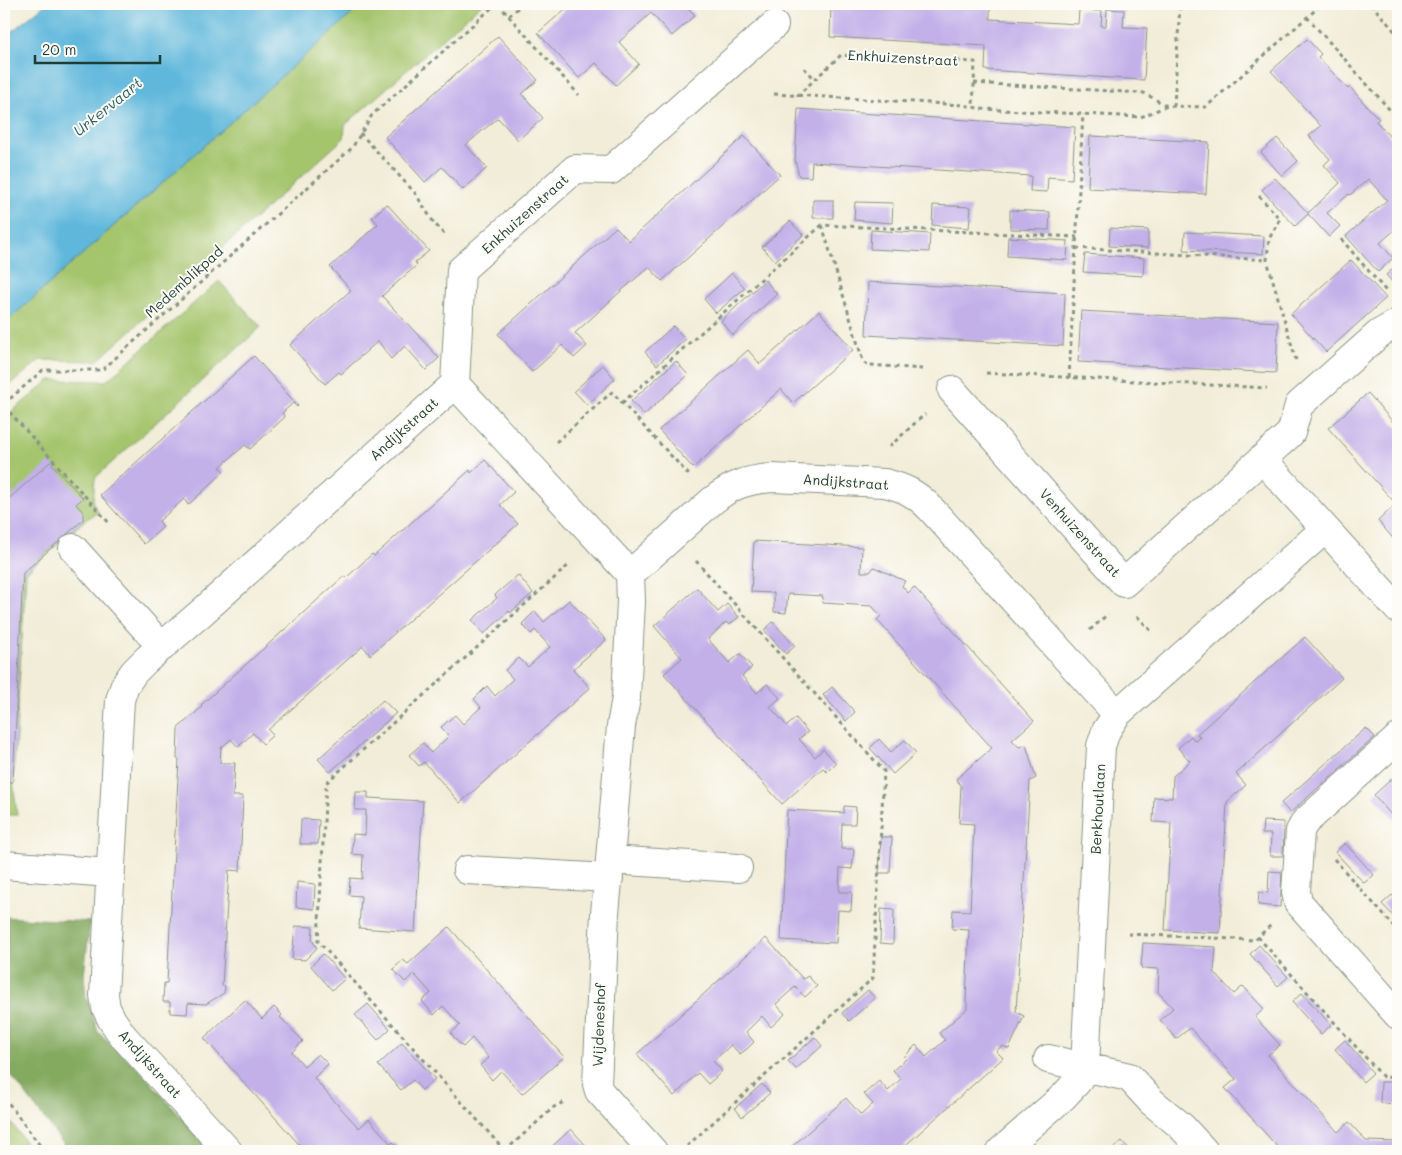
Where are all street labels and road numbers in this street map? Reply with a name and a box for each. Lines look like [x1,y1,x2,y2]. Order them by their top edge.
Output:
street label: Enkhuizenstraat [847,45,959,70]
street label: Enkhuizenstraat [477,169,572,258]
street label: Medemblikpad [141,241,227,322]
street label: Andijkstraat [365,393,442,465]
street label: Andijkstraat [802,469,890,494]
street label: Venhuizenstraat [1035,484,1125,581]
street label: Berkhoutlaan [1086,763,1109,855]
street label: Wijdeneshof [588,982,609,1067]
street label: Andijkstraat [114,1025,186,1102]

